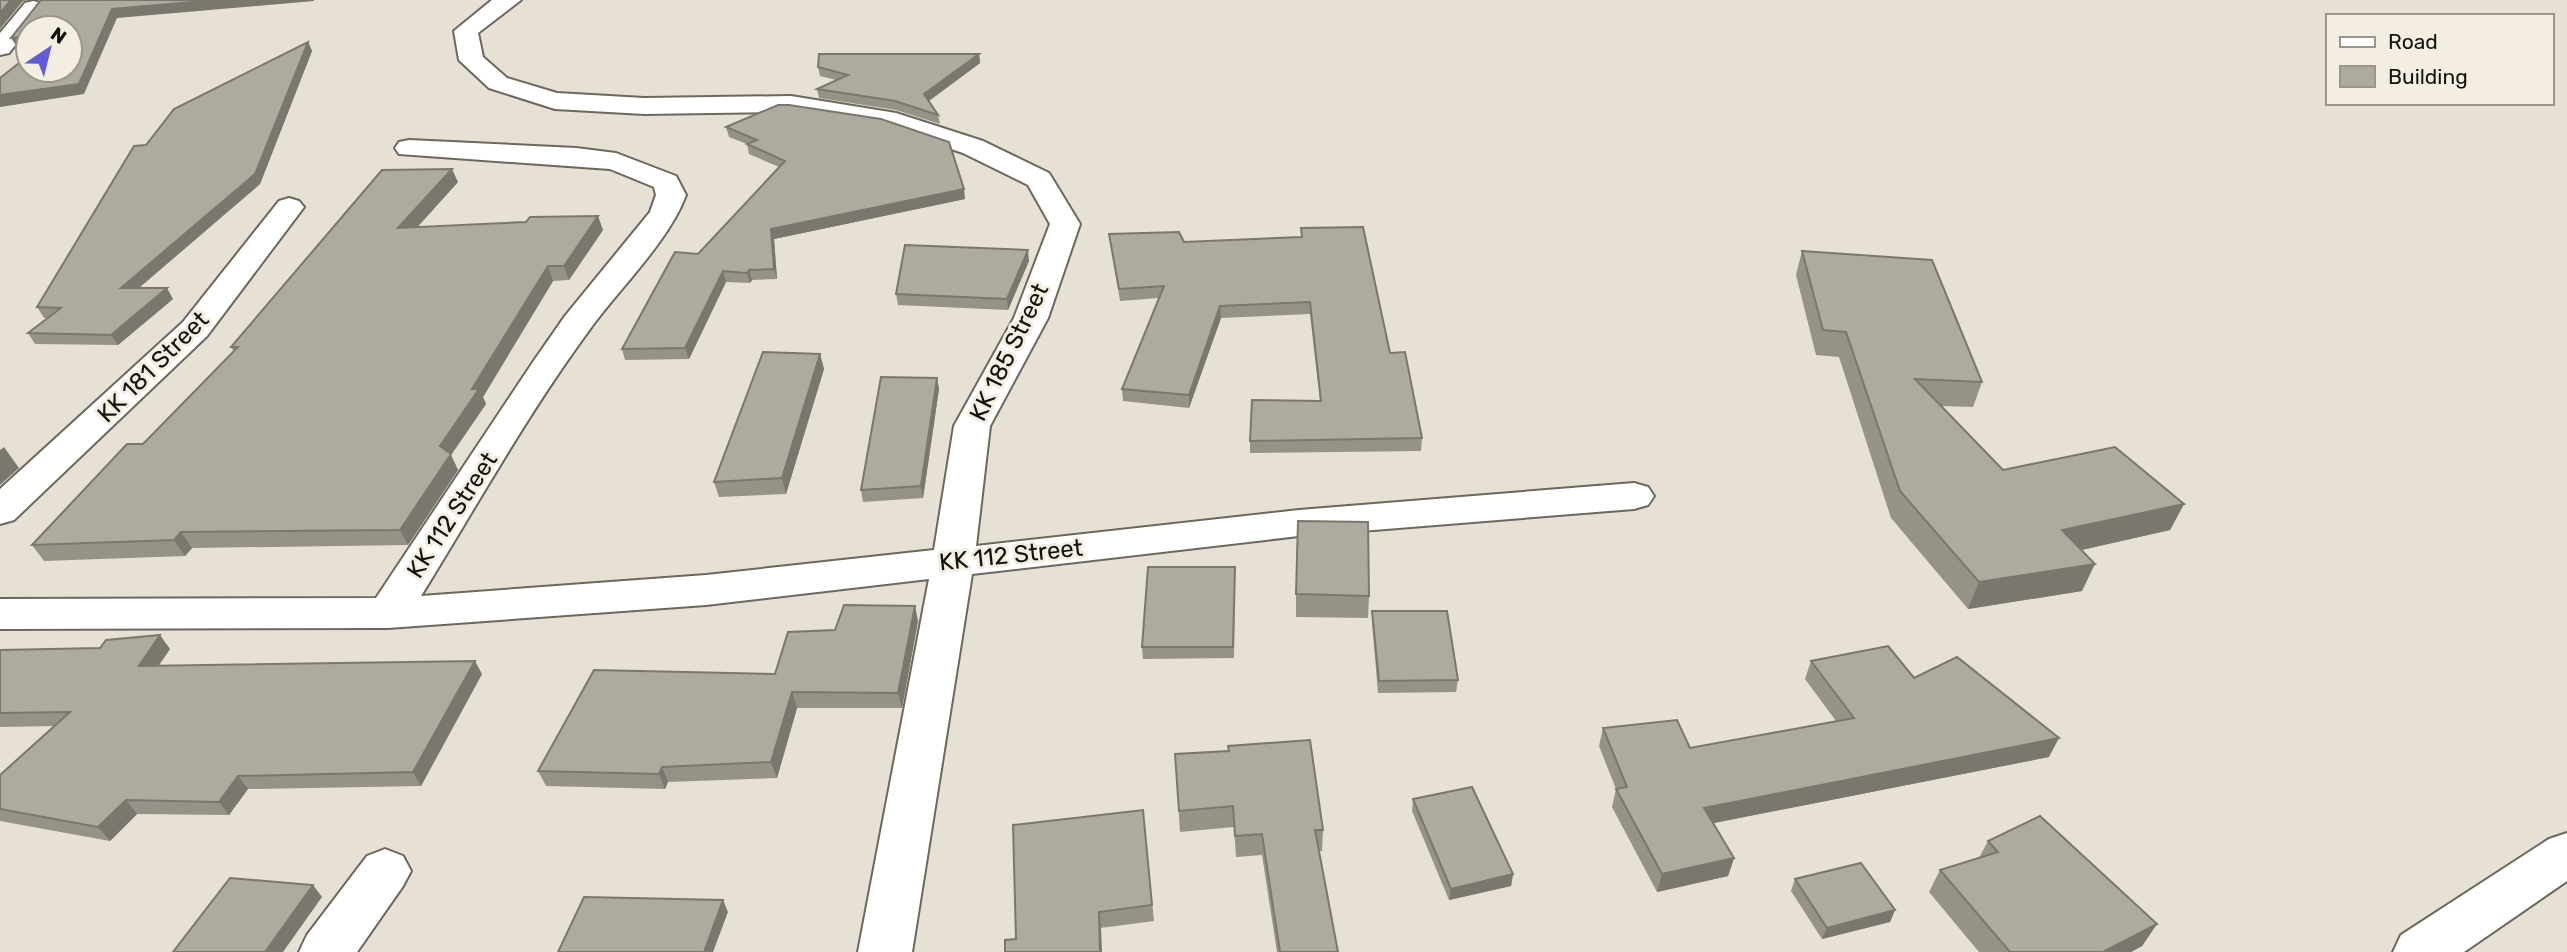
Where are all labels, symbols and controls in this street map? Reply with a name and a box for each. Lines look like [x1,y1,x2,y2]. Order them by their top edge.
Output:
north arrow [14,14,84,84]
legend [2326,14,2553,105]
text: N [46,22,71,49]
text: Road [2388,29,2438,54]
text: Building [2388,64,2468,89]
street label: KK 185 Street [964,279,1054,425]
street label: KK 181 Street [92,306,214,428]
street label: KK 112 Street [401,447,503,583]
street label: KK 112 Street [938,534,1084,576]

